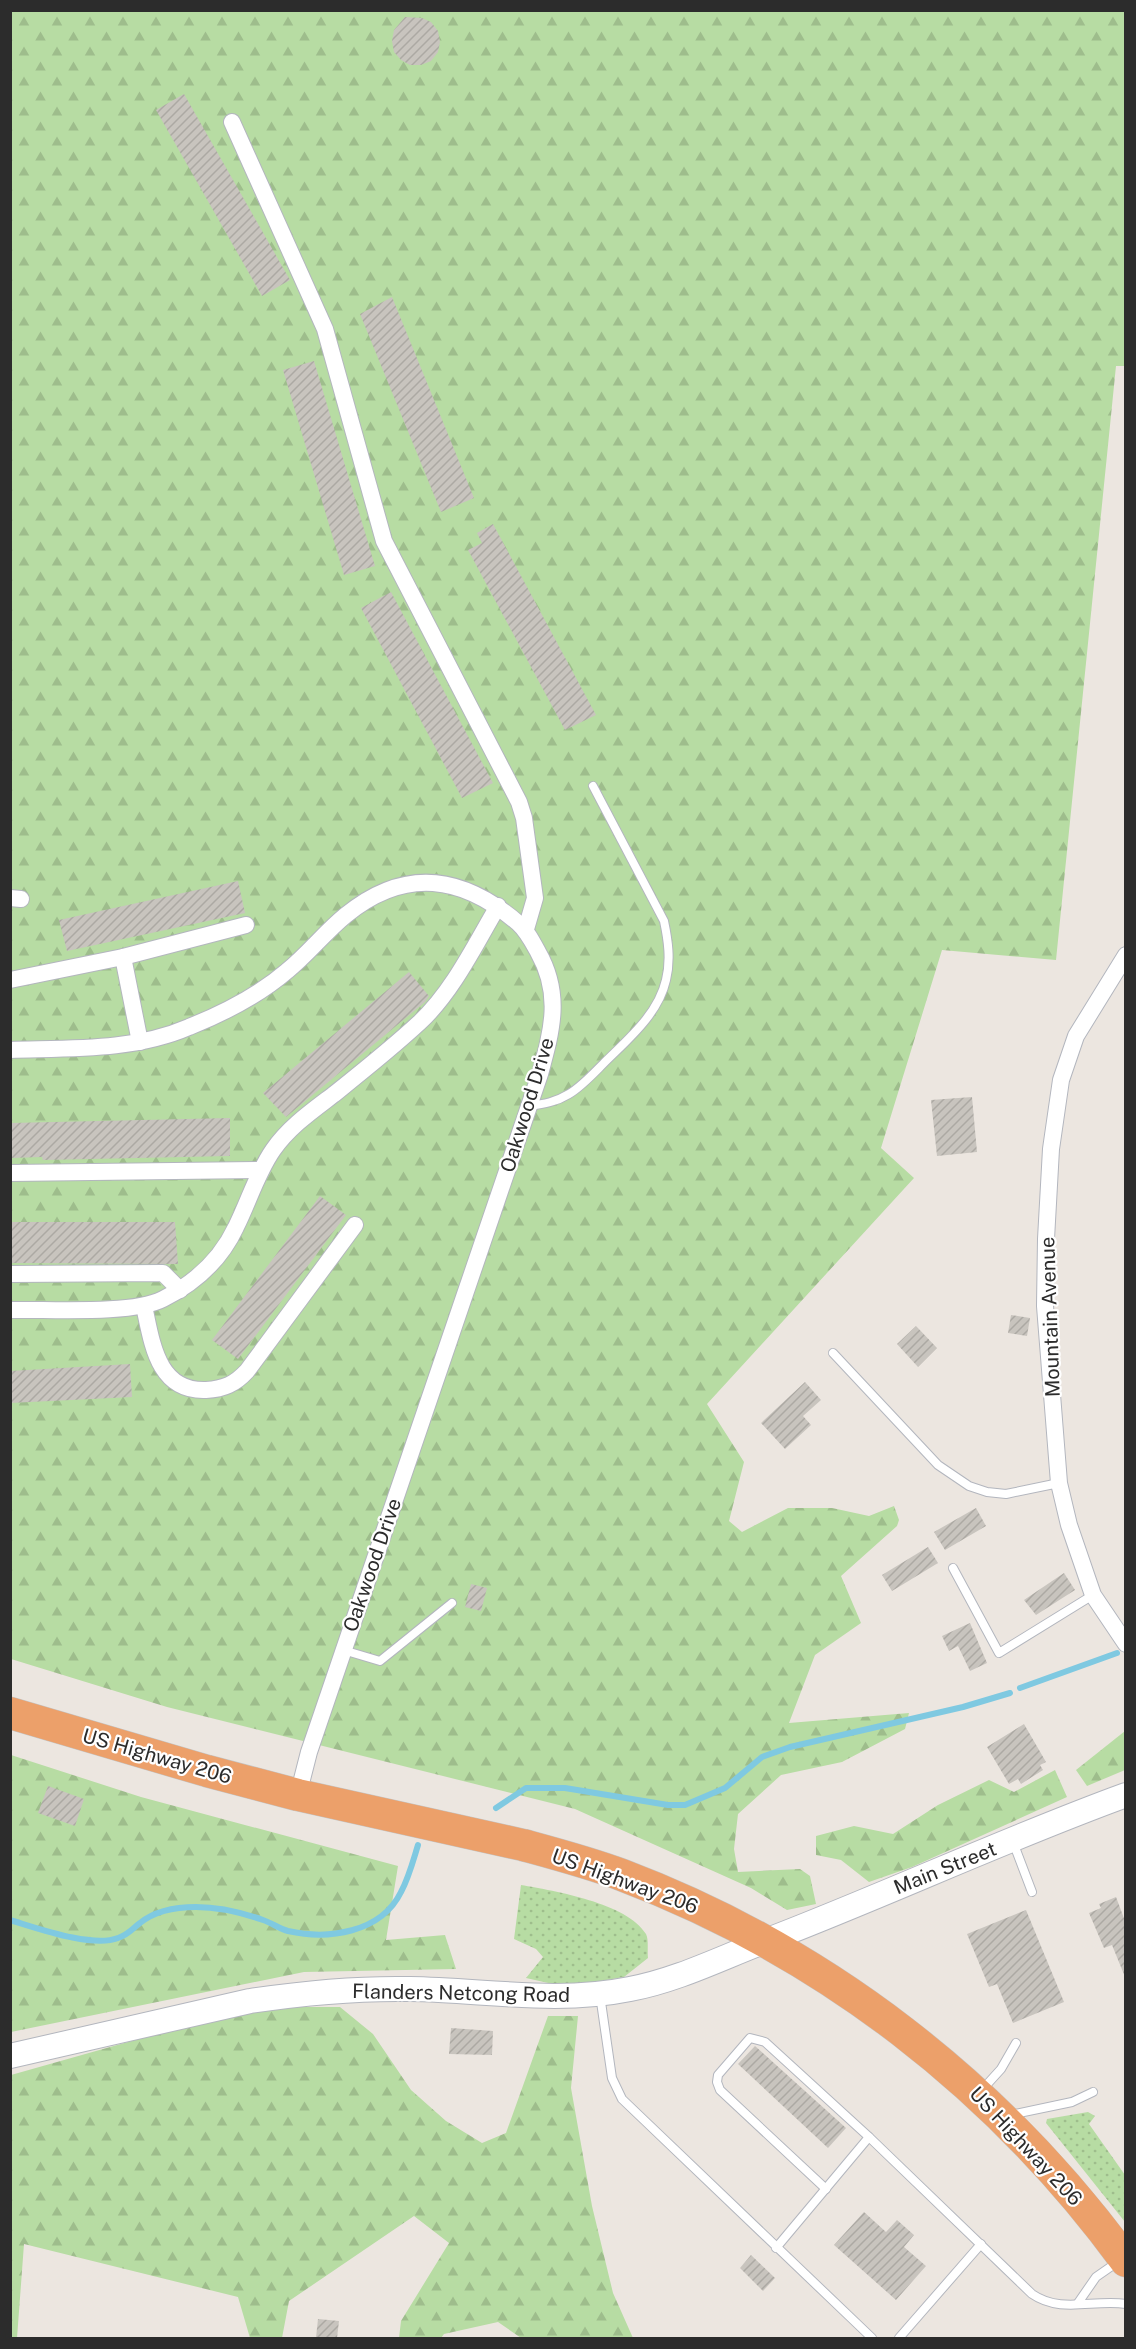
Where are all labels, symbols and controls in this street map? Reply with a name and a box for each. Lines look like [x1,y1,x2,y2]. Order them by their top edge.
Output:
street label: Oakwood Drive [495,1035,559,1175]
street label: Mountain Avenue [1035,1236,1065,1398]
street label: Oakwood Drive [338,1495,406,1635]
street label: US Highway 206 [80,1723,234,1789]
street label: Main Street [890,1837,1000,1899]
street label: US Highway 206 [548,1843,702,1919]
street label: Flanders Netcong Road [352,1979,570,2007]
street label: US Highway 206 [965,2081,1087,2211]

